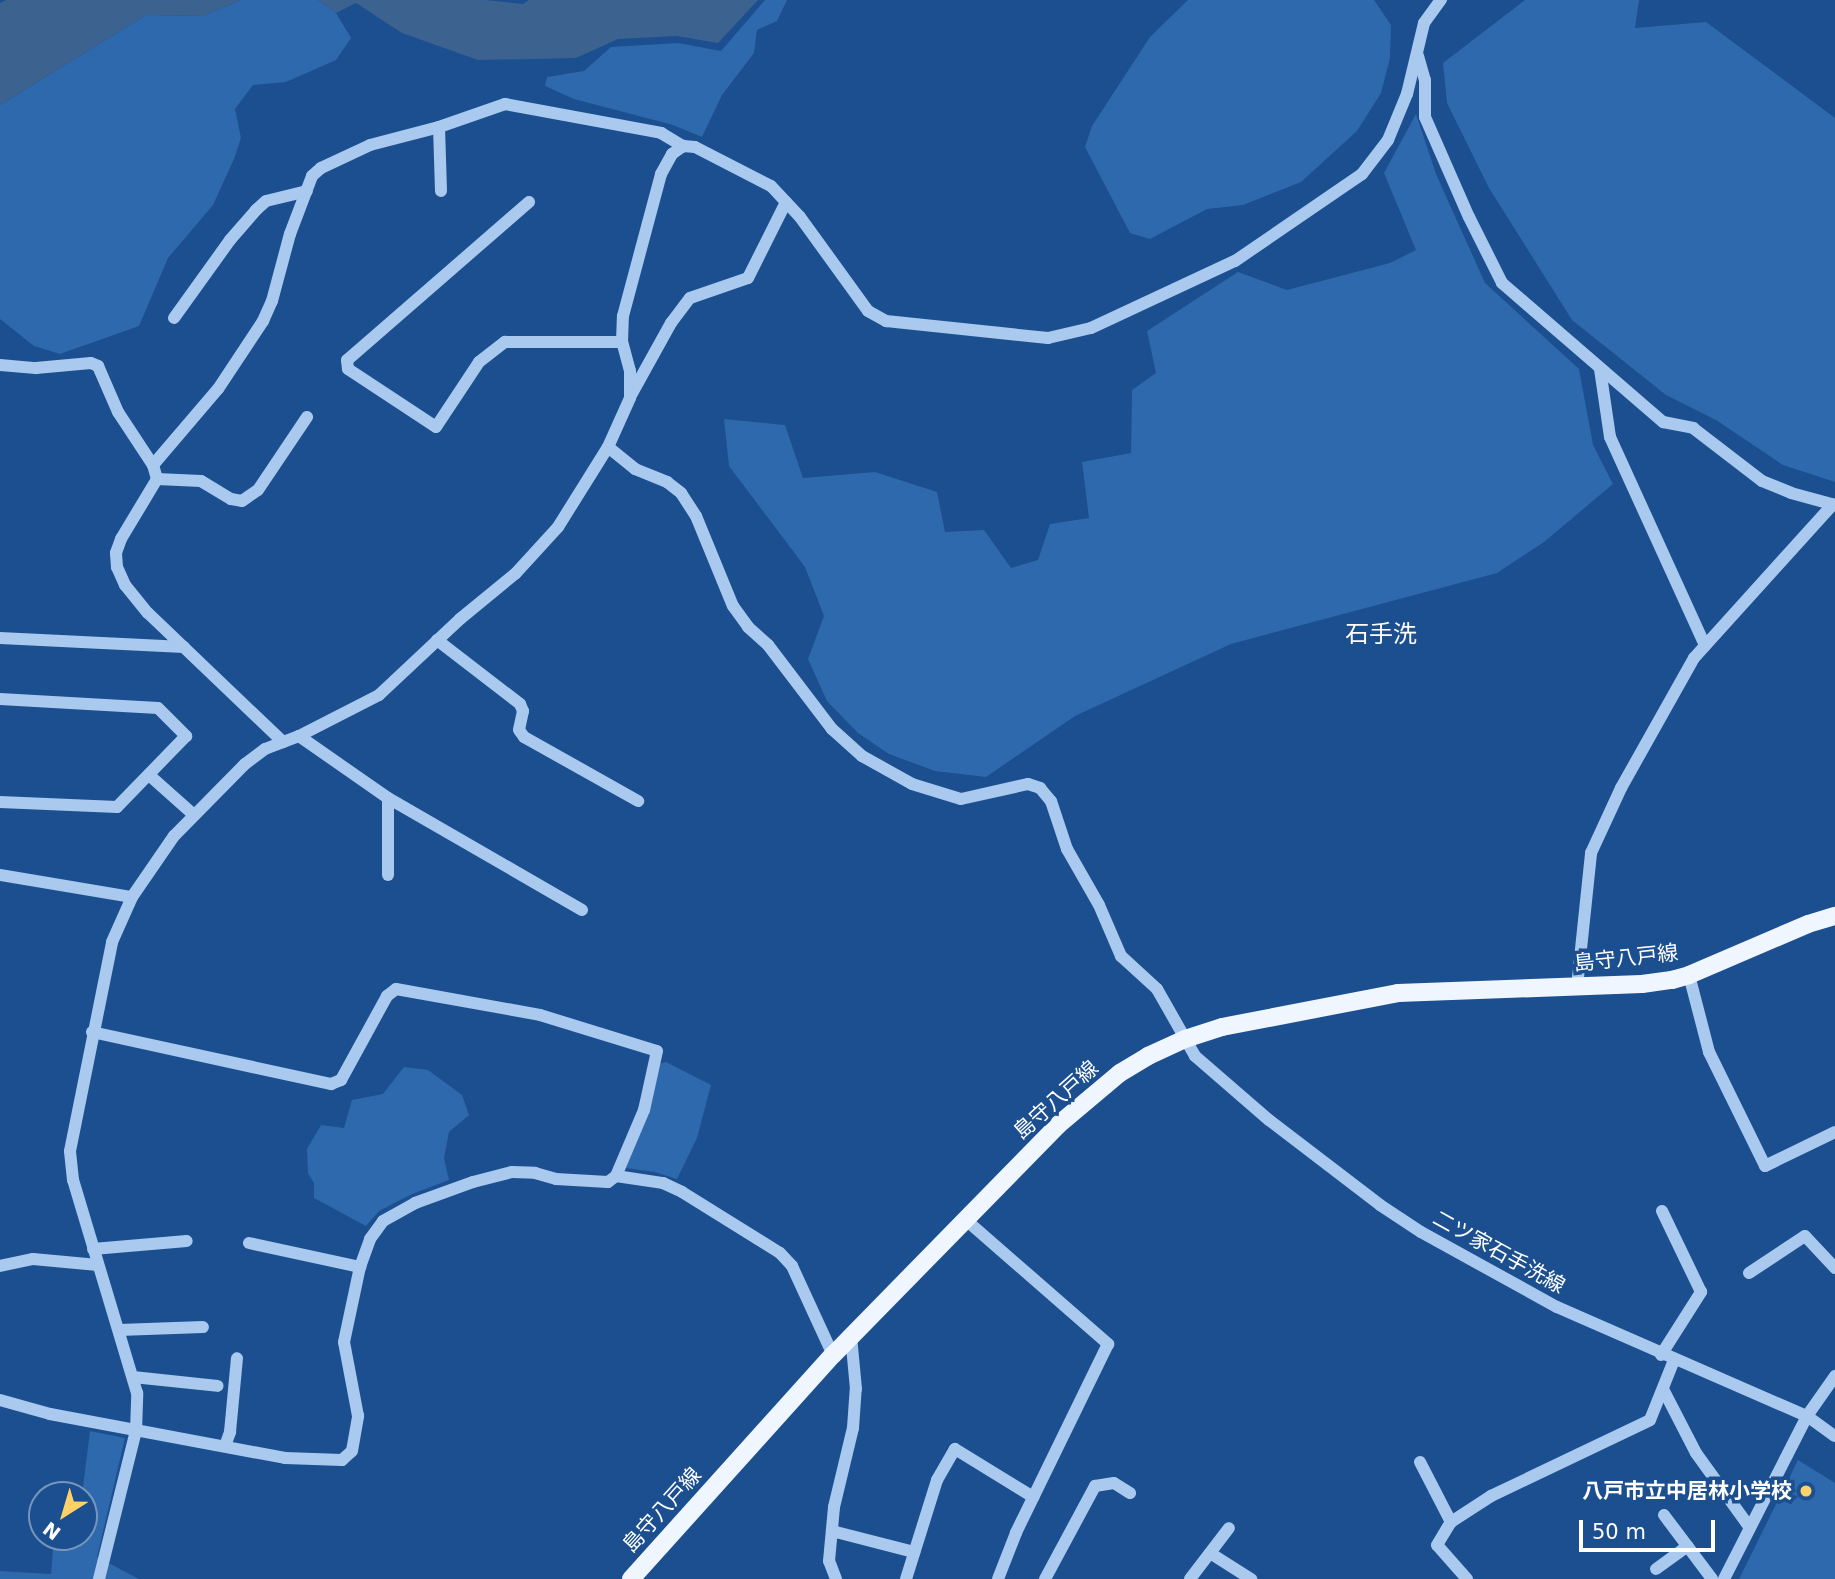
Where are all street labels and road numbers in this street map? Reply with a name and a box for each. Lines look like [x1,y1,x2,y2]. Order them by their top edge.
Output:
street label: 島守八戸線 [1572,940,1680,976]
street label: 島守八戸線 [1009,1056,1103,1144]
street label: 二ツ家石手洗線 [1429,1205,1569,1299]
street label: 島守八戸線 [618,1463,706,1557]

